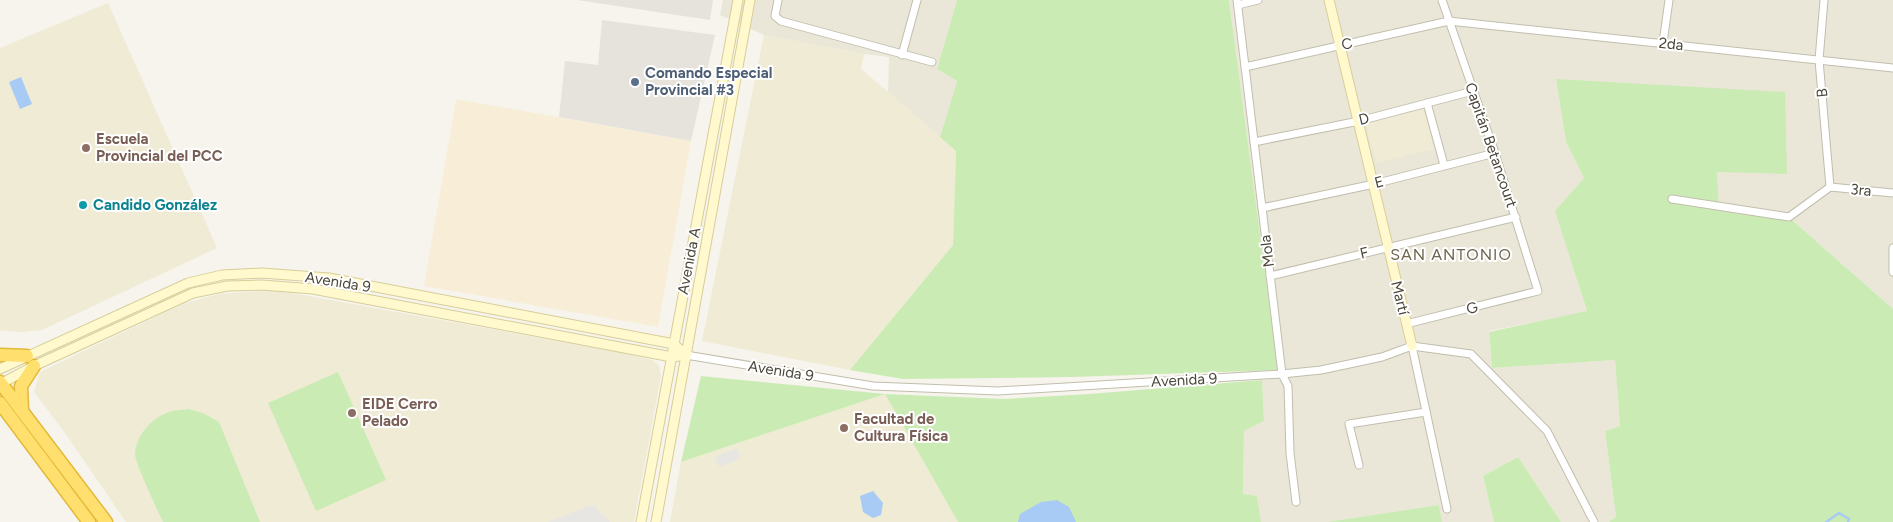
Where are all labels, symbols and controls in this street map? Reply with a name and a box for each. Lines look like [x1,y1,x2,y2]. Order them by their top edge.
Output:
street label: C [1340,34,1354,54]
street label: 2da [1658,34,1684,54]
place label: Comando Especial Provincial #3 [645,64,772,99]
marker: Comando Especial Provincial #3 [629,76,641,88]
street label: Capitán Betancourt [1461,80,1521,210]
street label: B [1813,88,1831,98]
street label: D [1357,109,1371,129]
place label: Escuela Provincial del PCC [96,130,223,165]
marker: Escuela Provincial del PCC [80,142,92,154]
street label: E [1373,172,1385,192]
street label: 3ra [1850,180,1872,200]
place label: Candido González [93,196,217,214]
marker: Candido González [77,199,89,211]
street label: Avenida A [674,226,704,296]
street label: Mola [1256,234,1278,268]
street label: F [1358,243,1370,263]
district label: SAN ANTONIO [1390,245,1512,264]
street label: Avenida 9 [304,268,372,296]
street label: Martí [1387,279,1413,318]
street label: G [1464,298,1480,318]
street label: Avenida 9 [747,357,815,385]
street label: Avenida 9 [1150,369,1218,391]
place label: EIDE Cerro Pelado [362,395,438,430]
marker: EIDE Cerro Pelado [346,407,358,419]
place label: Facultad de Cultura Física [854,410,948,445]
marker: Facultad de Cultura Física [838,422,850,434]

